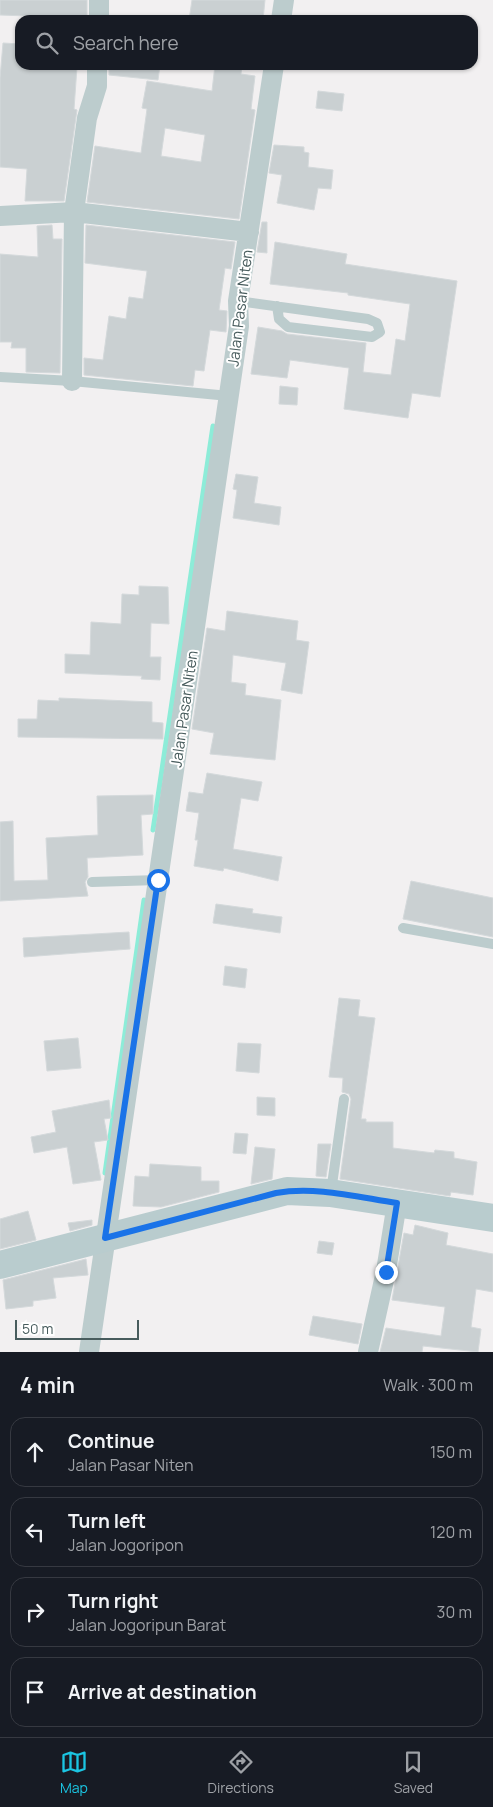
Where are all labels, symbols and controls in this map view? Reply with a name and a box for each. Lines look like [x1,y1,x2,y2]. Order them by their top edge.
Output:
search box [15,15,478,70]
icon: search [33,29,61,57]
text: Search here [73,30,179,56]
street label: Jalan Pasar Niten [222,248,258,368]
street label: Jalan Pasar Niten [165,649,203,769]
route start [147,869,170,892]
route end [375,1261,398,1284]
scale bar [15,1317,139,1340]
text: 50 m [22,1319,53,1338]
text: 4 min [20,1371,75,1399]
text: Walk · 300 m [383,1374,473,1396]
text: Continue [68,1428,154,1454]
icon: ahead [21,1438,49,1466]
text: 150 m [430,1441,472,1463]
text: Jalan Pasar Niten [68,1454,193,1476]
text: Turn left [68,1508,146,1534]
icon: left [21,1518,49,1546]
text: 120 m [430,1521,472,1543]
text: Jalan Jogoripon [68,1534,183,1556]
text: Turn right [68,1588,158,1614]
icon: right [21,1598,49,1626]
text: 30 m [437,1601,472,1623]
text: Jalan Jogoripun Barat [68,1614,226,1636]
icon: arrive [21,1678,49,1706]
text: Arrive at destination [68,1679,257,1705]
tab: Map [60,1748,88,1797]
tab: Directions [208,1748,274,1797]
tab: Saved [394,1748,433,1797]

